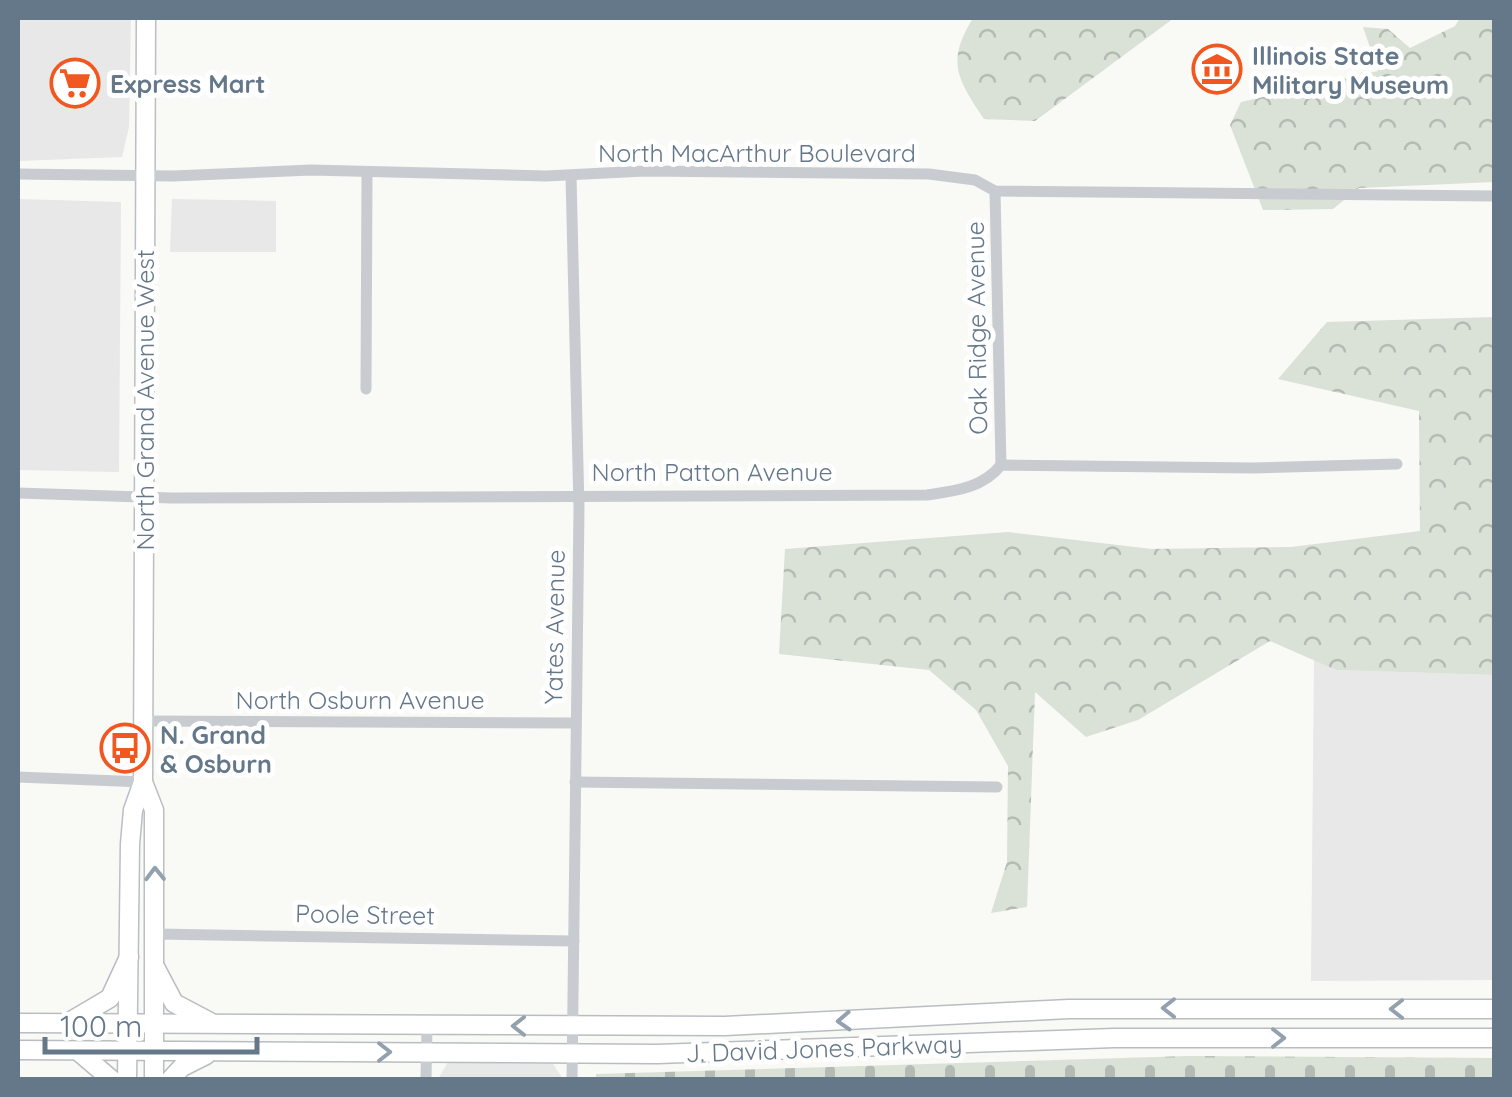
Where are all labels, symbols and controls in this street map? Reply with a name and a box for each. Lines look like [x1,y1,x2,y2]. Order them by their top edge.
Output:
place label: Illinois State Military Museum [1252,40,1449,100]
museum icon: Illinois State Military Museum [1191,43,1243,95]
supermarket icon: Express Mart [49,57,101,109]
place label: Express Mart [110,68,266,99]
street label: North MacArthur Boulevard [598,137,916,168]
street label: Oak Ridge Avenue [959,221,993,435]
street label: North Grand Avenue West [129,249,160,551]
street label: North Patton Avenue [591,456,833,487]
street label: Yates Avenue [537,549,571,705]
street label: North Osburn Avenue [235,684,485,715]
place label: N. Grand & Osburn [160,719,272,779]
bus stop icon: N. Grand & Osburn [99,722,151,774]
one-way arrow [144,865,166,880]
street label: Poole Street [295,897,435,931]
scale bar [45,992,258,1054]
one-way arrow [1160,997,1176,1019]
one-way arrow [1389,998,1404,1020]
text: 100 m [60,1007,142,1045]
one-way arrow [836,1010,852,1031]
one-way arrow [511,1016,527,1037]
one-way arrow [1270,1027,1286,1049]
street label: J. David Jones Parkway [685,1028,963,1068]
one-way arrow [376,1041,392,1063]

